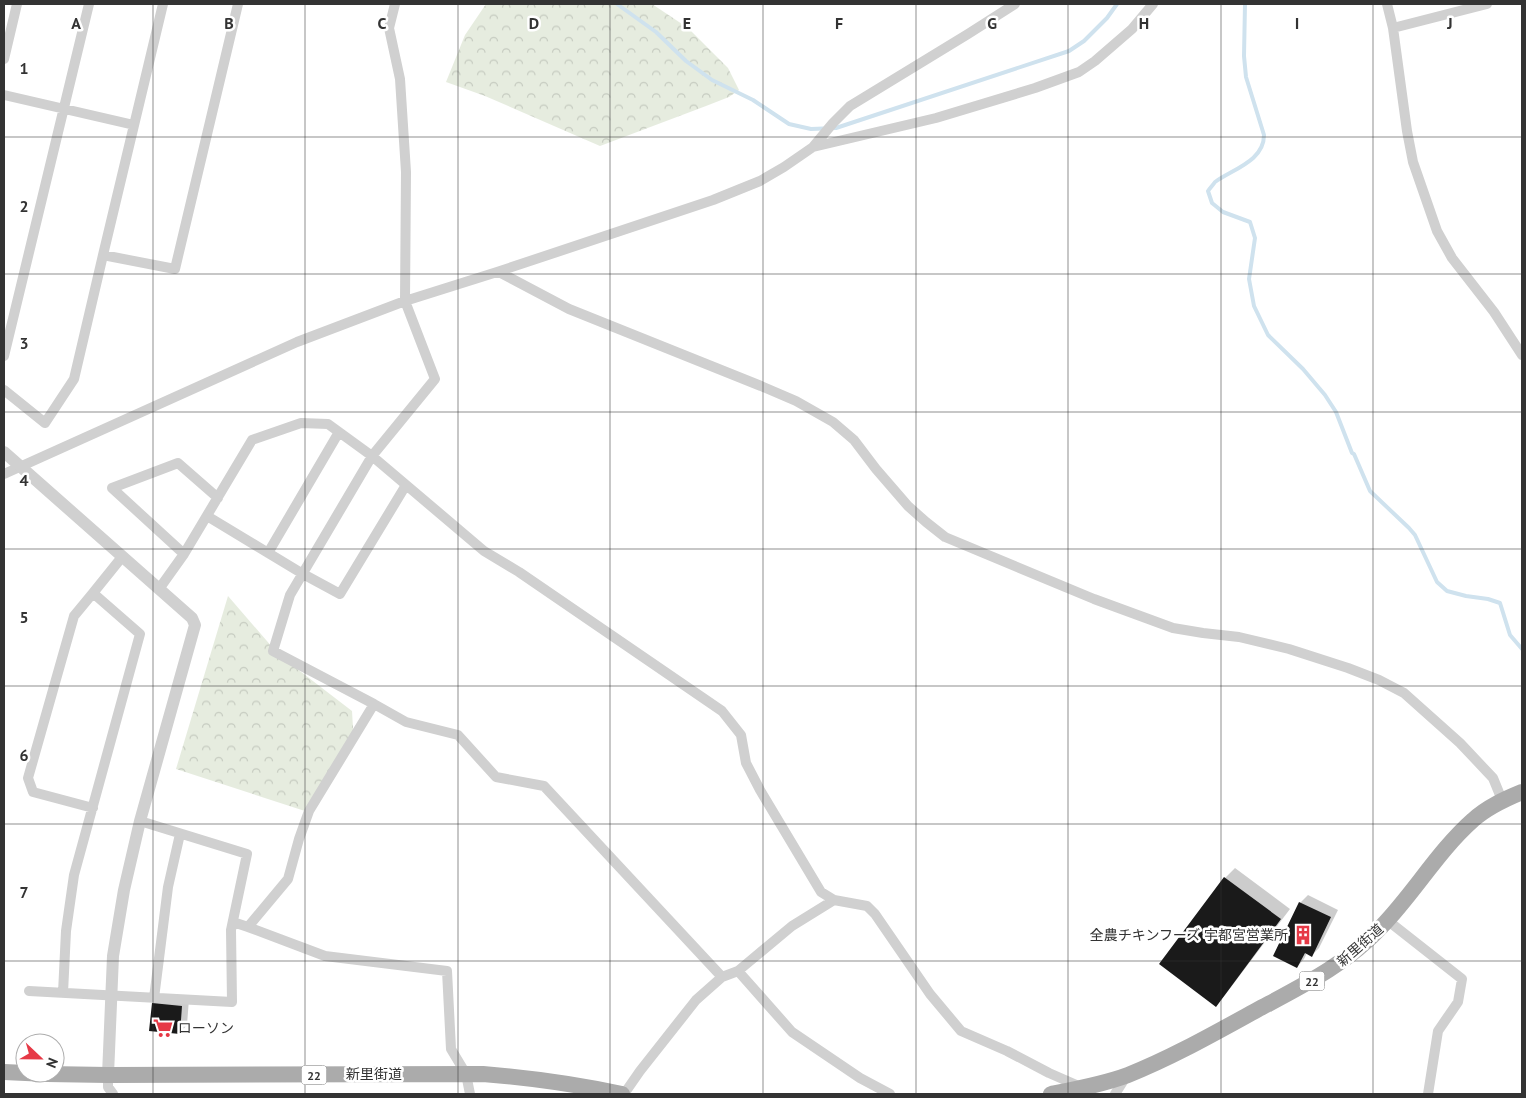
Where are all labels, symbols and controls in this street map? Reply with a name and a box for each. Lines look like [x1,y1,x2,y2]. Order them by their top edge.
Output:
text: A [71,13,81,33]
text: B [224,13,234,33]
text: C [378,13,387,33]
text: D [529,13,539,33]
text: E [683,13,691,33]
text: F [835,13,843,33]
text: G [987,13,997,33]
text: H [1139,13,1149,33]
text: I [1295,13,1299,33]
text: J [1446,13,1453,33]
text: 1 [19,58,29,78]
text: 2 [19,196,29,216]
text: 3 [19,333,29,353]
text: 4 [19,470,29,490]
text: 5 [19,607,29,627]
text: 6 [19,745,29,765]
text: 7 [19,882,29,902]
street label: 新里街道 [1333,920,1387,970]
building icon: 全農チキンフーズ 宇都宮営業所 [1292,924,1314,946]
place label: 全農チキンフーズ 宇都宮営業所 [1090,926,1288,944]
road number: 22 [1300,971,1324,990]
supermarket icon: ローソン [152,1017,174,1039]
place label: ローソン [178,1019,234,1037]
north arrow [15,1033,65,1083]
text: N [42,1055,62,1071]
street label: 新里街道 [346,1065,402,1083]
road number: 22 [302,1066,326,1084]

